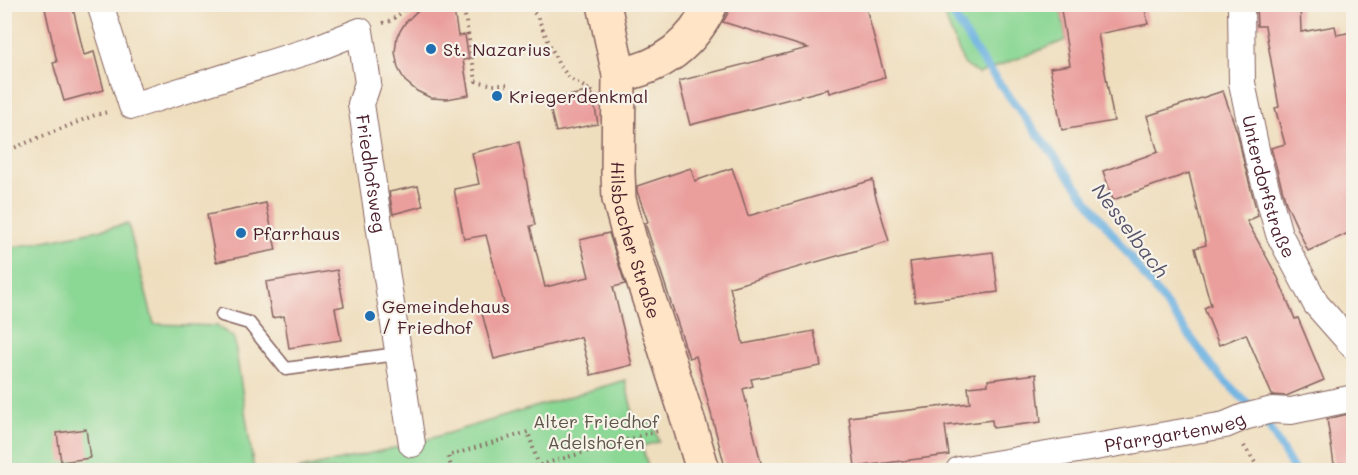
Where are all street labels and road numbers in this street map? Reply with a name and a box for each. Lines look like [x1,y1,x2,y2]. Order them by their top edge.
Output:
street label: Friedhofsweg [351,113,392,234]
street label: Unterdorfstraße [1237,113,1301,262]
street label: Hilsbacher Straße [606,161,667,322]
street label: Pfarrgartenweg [1103,406,1249,457]

